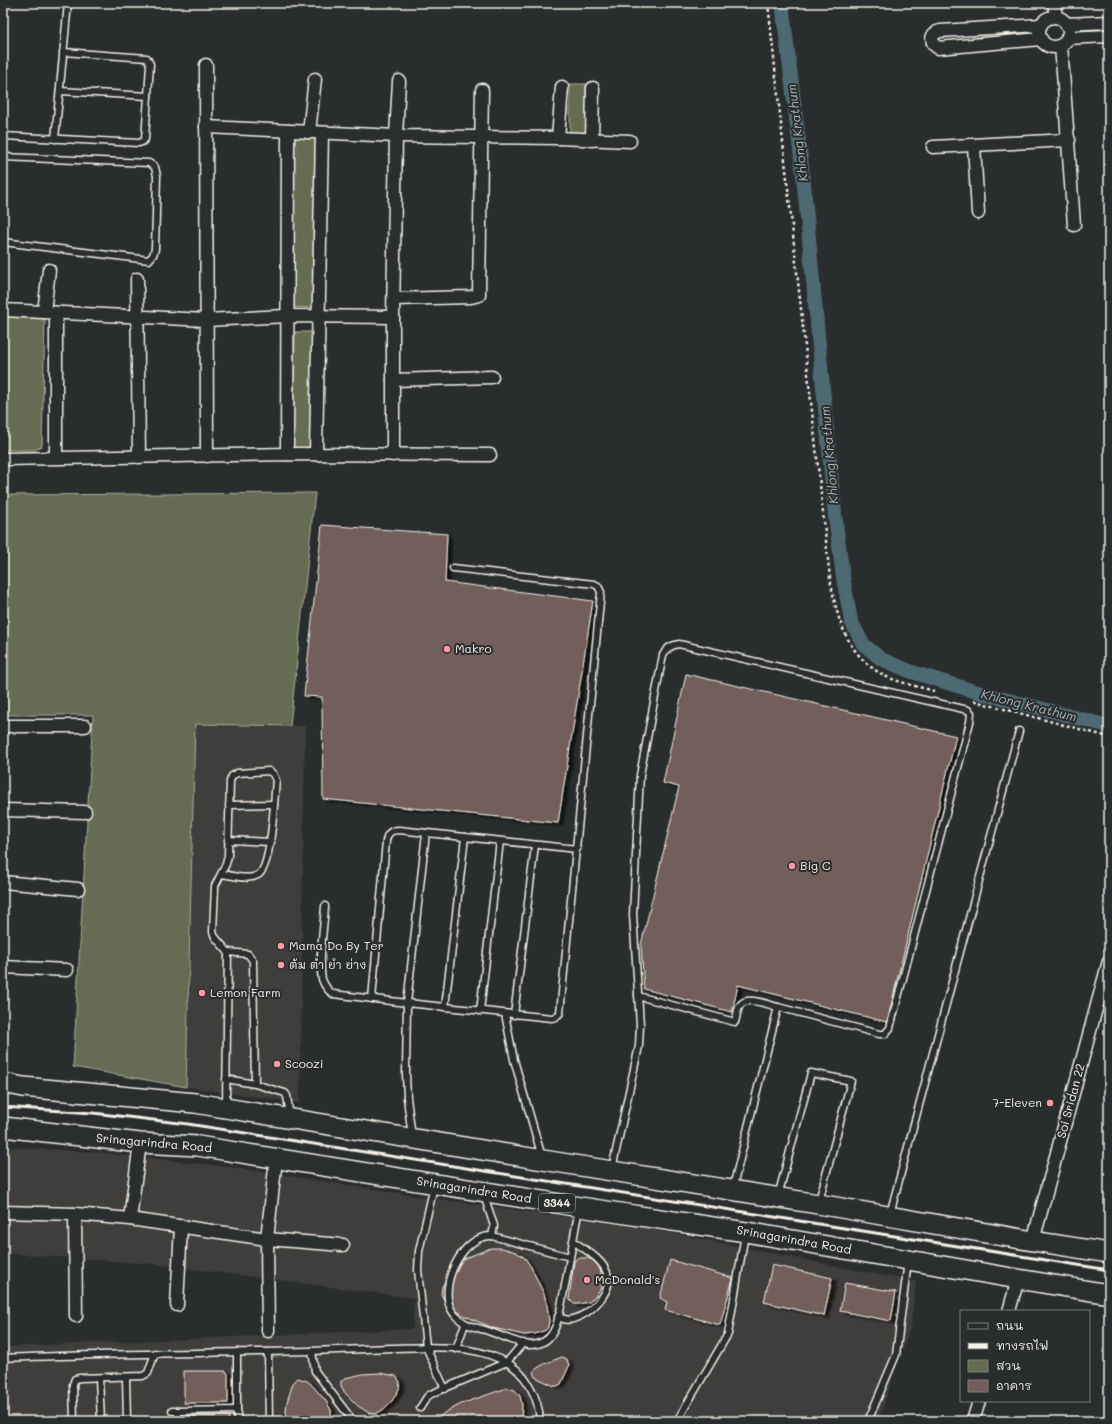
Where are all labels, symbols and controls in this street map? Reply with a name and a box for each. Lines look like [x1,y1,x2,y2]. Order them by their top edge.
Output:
water label: Khlong Krathum [782,83,811,183]
water label: Khlong Krathum [816,405,841,505]
place label: Makro [455,640,492,656]
marker: Makro [442,644,452,654]
water label: Khlong Krathum [979,684,1079,725]
place label: Big C [800,857,831,873]
marker: Big C [787,861,797,871]
place label: Mama Do By Ter [289,937,384,953]
marker: Mama Do By Ter [276,941,286,951]
place label: ต้ม ตำ ยำ ย่าง [289,956,366,972]
marker: ต้ม ตำ ยำ ย่าง [276,960,286,970]
place label: Lemon Farm [210,984,281,1000]
marker: Lemon Farm [197,988,207,998]
place label: Scoozi [285,1055,323,1071]
marker: Scoozi [272,1059,282,1069]
street label: Soi Sridan 22 [1052,1062,1088,1140]
place label: 7-Eleven [993,1094,1042,1110]
marker: 7-Eleven [1045,1098,1055,1108]
street label: Srinagarindra Road [96,1129,213,1155]
street label: Srinagarindra Road [416,1172,533,1206]
road number: 3344 [539,1194,575,1212]
street label: Srinagarindra Road [736,1221,853,1257]
place label: McDonald's [595,1271,660,1287]
marker: McDonald's [582,1275,592,1285]
legend [960,1310,1090,1402]
text: ถนน [996,1317,1024,1333]
text: ทางรถไฟ [996,1337,1049,1353]
text: สวน [996,1357,1021,1373]
text: อาคาร [996,1377,1032,1393]

